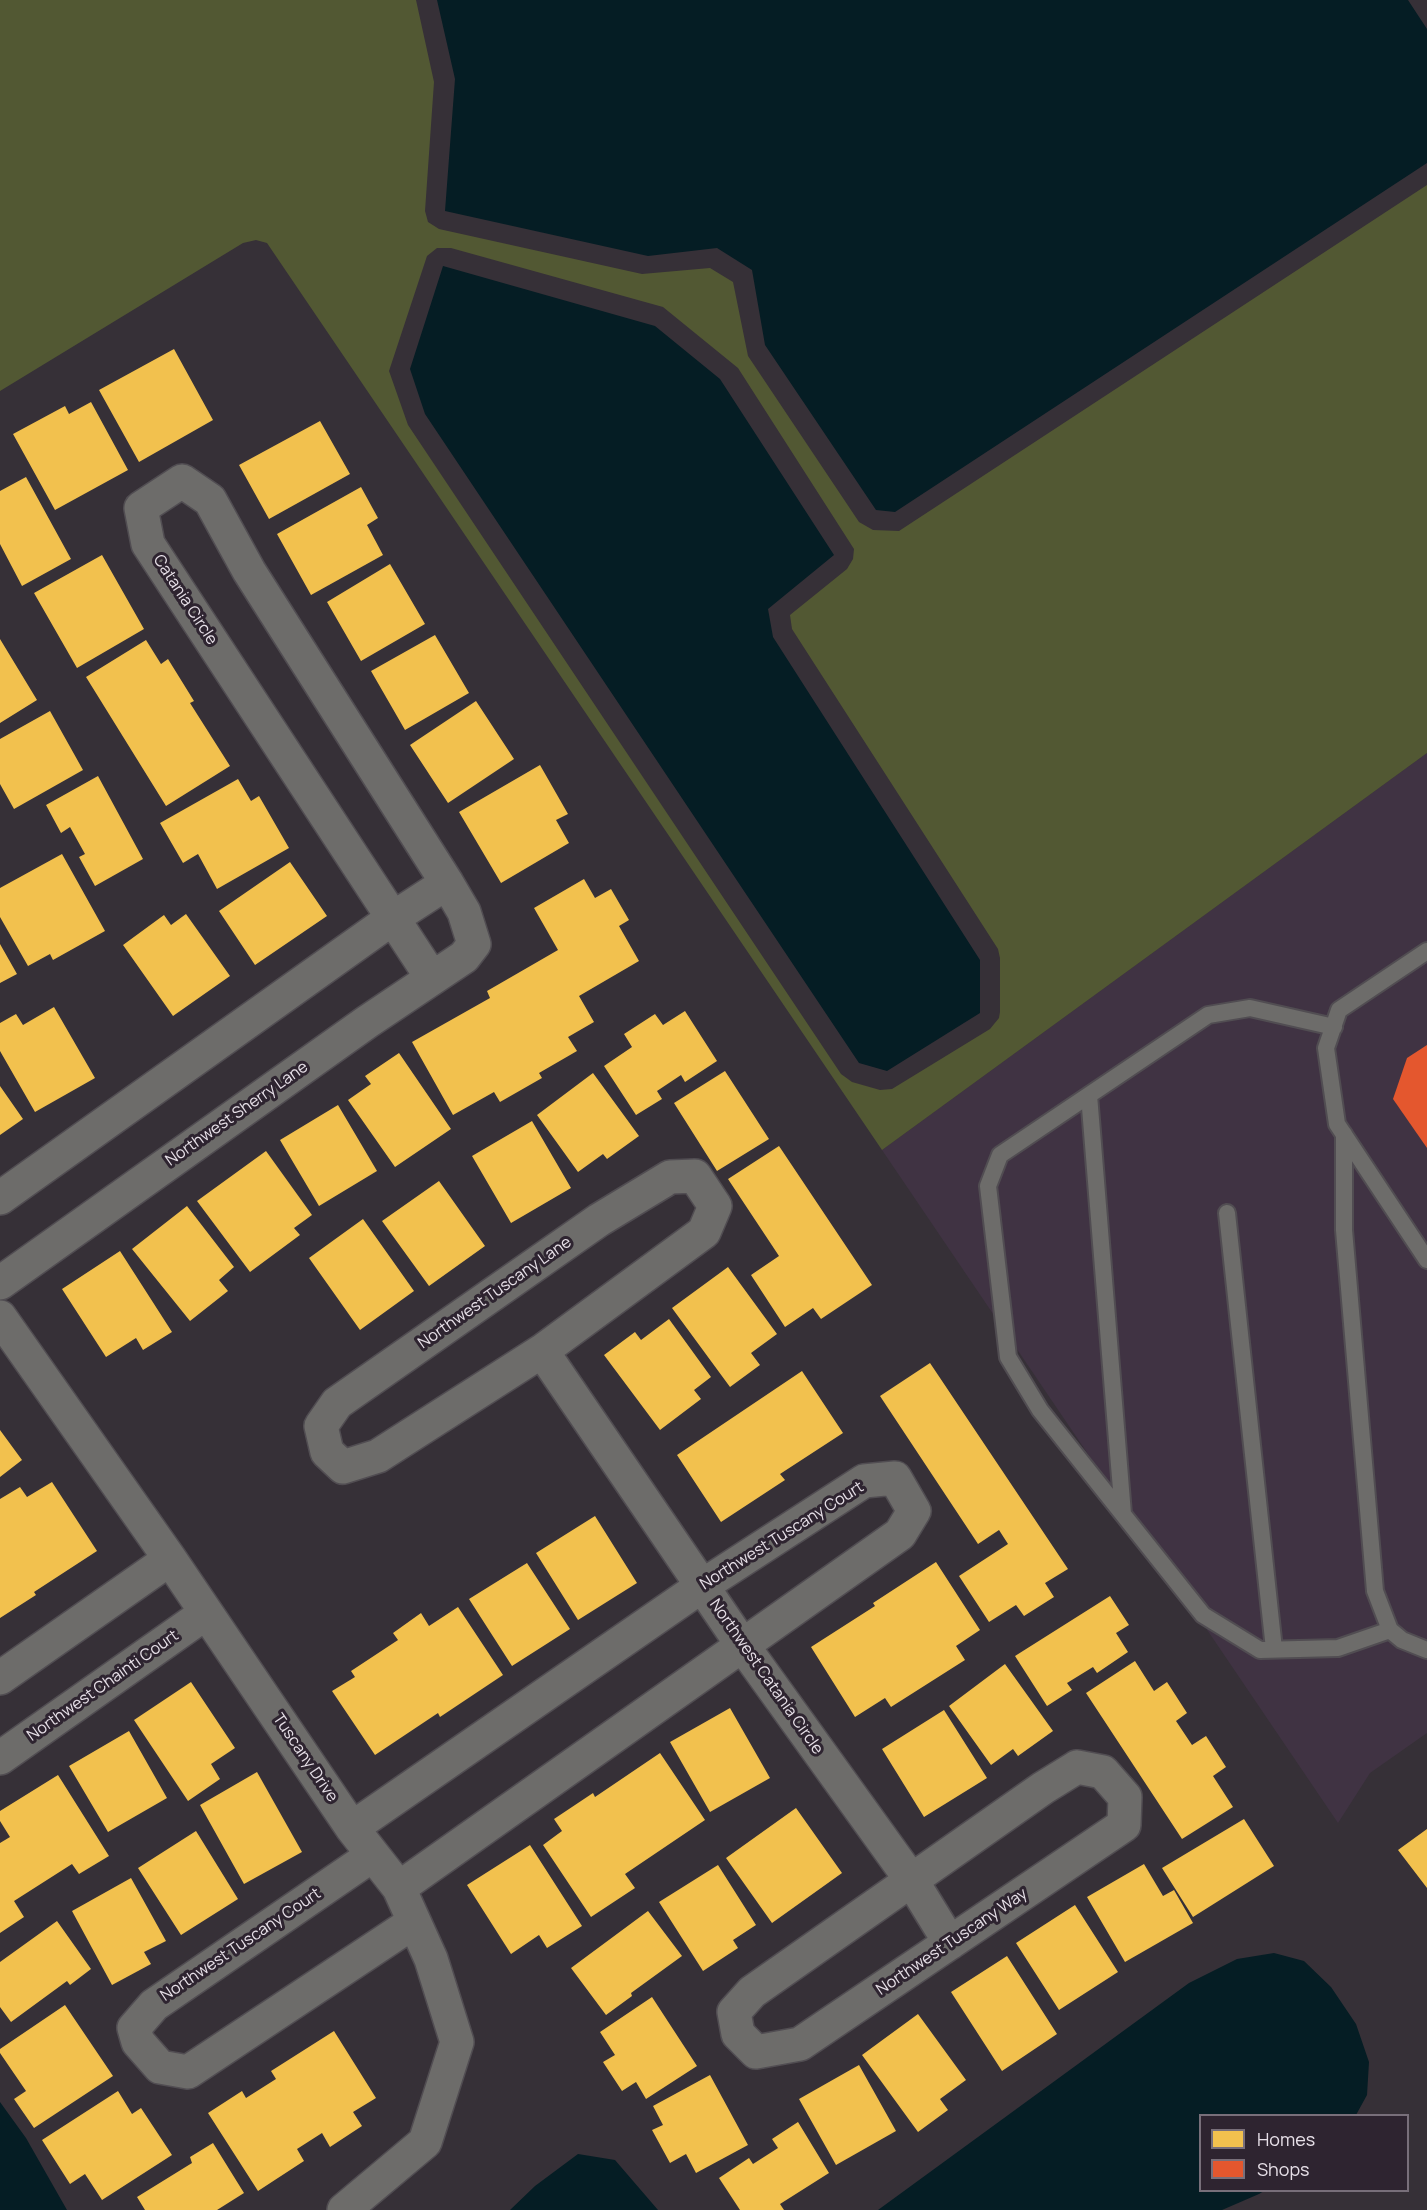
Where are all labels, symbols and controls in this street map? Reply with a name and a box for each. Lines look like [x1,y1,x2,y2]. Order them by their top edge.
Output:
street label: Catania Circle [149,551,221,649]
street label: Northwest Sherry Lane [162,1058,312,1170]
street label: Northwest Tuscany Lane [415,1233,575,1353]
street label: Northwest Tuscany Court [697,1478,867,1594]
street label: Northwest Catania Circle [705,1596,827,1758]
street label: Northwest Chainti Court [24,1626,182,1746]
street label: Tuscany Drive [268,1710,342,1806]
street label: Northwest Tuscany Court [157,1884,325,2006]
street label: Northwest Tuscany Way [873,1884,1031,2000]
legend [1199,2114,1409,2192]
text: Homes [1257,2127,1315,2151]
text: Shops [1257,2157,1309,2181]

